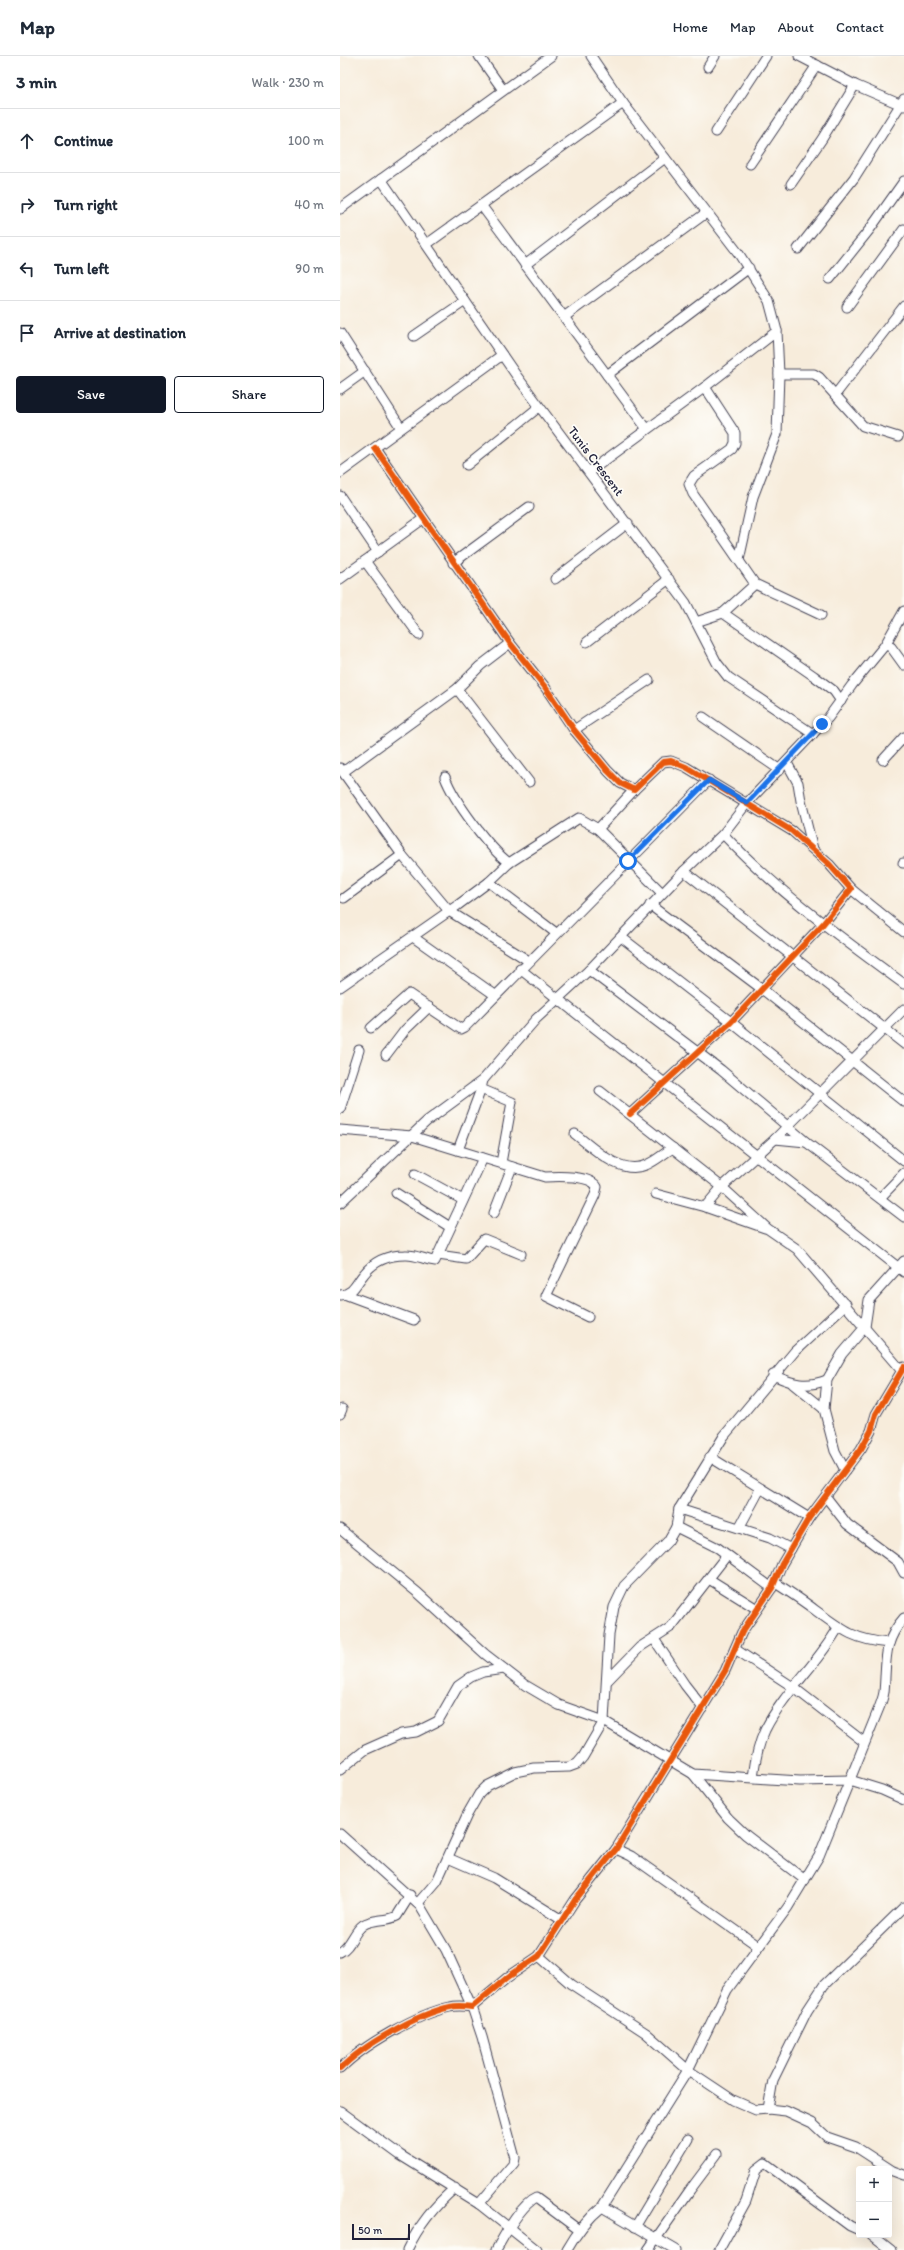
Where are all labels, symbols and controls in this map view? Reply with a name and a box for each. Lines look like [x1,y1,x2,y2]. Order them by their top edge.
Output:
text: Map [20,16,55,39]
text: Home [673,19,708,36]
text: Map [730,19,756,36]
text: About [778,19,814,36]
text: Contact [836,19,884,36]
text: 3 min [16,72,57,92]
text: Walk · 230 m [252,75,324,90]
icon: ahead [16,130,38,152]
text: Continue [54,132,113,150]
text: 100 m [288,133,324,148]
icon: right [16,194,38,216]
text: Turn right [54,196,118,214]
text: 40 m [294,197,324,212]
icon: left [16,258,38,280]
text: Turn left [54,260,109,278]
text: 90 m [295,261,324,276]
icon: arrive [16,322,38,344]
text: Arrive at destination [54,324,186,342]
button: Save [16,376,166,413]
button: Share [174,376,324,413]
street label: Tunis Crescent [565,423,627,499]
route end [813,715,831,733]
route start [619,852,637,870]
map controls [856,2166,892,2238]
button: + [856,2166,892,2202]
button: − [856,2202,892,2238]
scale bar [352,2222,410,2241]
text: 50 m [358,2224,382,2237]

